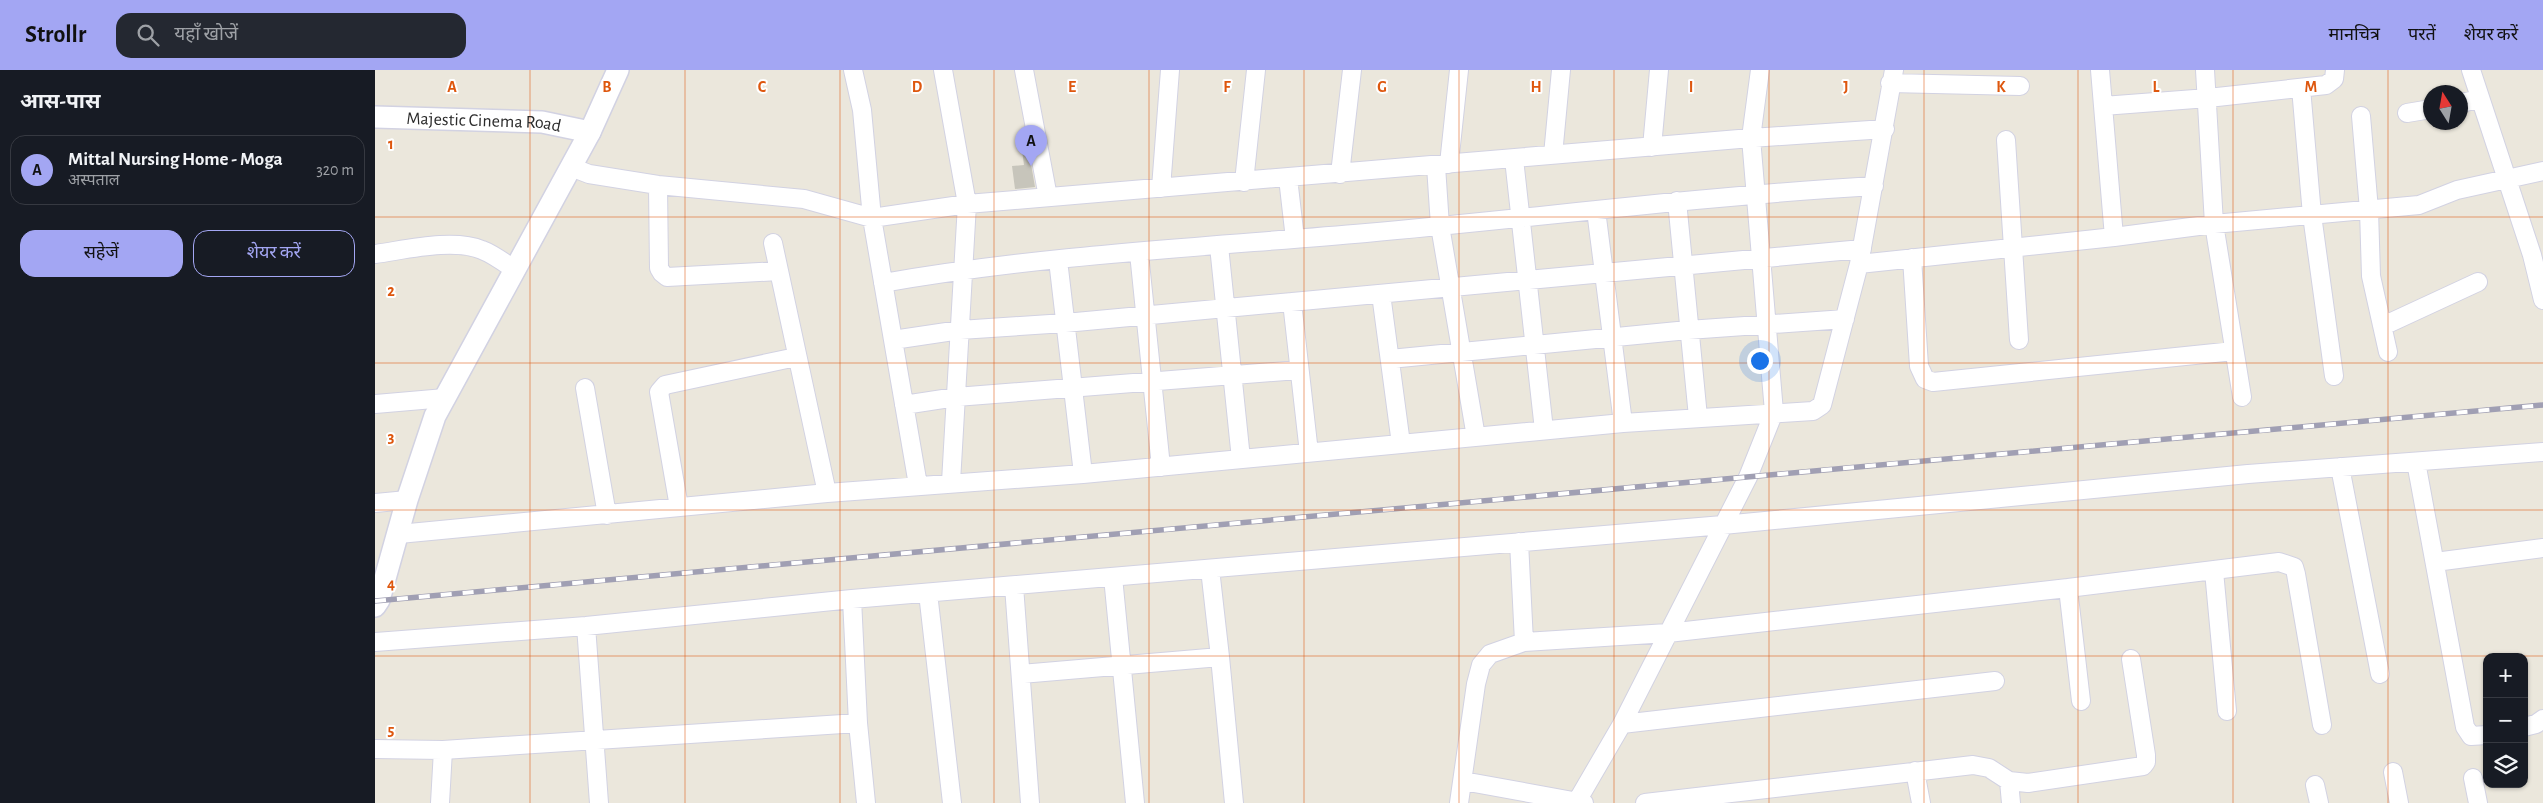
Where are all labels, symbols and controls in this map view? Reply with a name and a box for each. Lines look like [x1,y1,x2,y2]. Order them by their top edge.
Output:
search box [116,13,466,58]
icon: search [134,21,162,49]
text: Strollr [25,23,86,47]
text: यहाँ खोजें [174,25,238,44]
text: मानचित्र [2328,26,2380,44]
text: परतें [2408,26,2436,44]
text: शेयर करें [2464,26,2518,44]
text: A [447,79,457,95]
text: B [602,79,612,95]
text: C [758,79,767,95]
text: D [912,79,923,95]
text: E [1068,79,1076,95]
text: F [1223,79,1231,95]
text: G [1377,79,1387,95]
text: H [1530,79,1542,95]
text: I [1689,79,1693,95]
text: J [1843,79,1849,95]
text: K [1996,79,2006,95]
text: L [2153,79,2160,95]
text: M [2305,79,2317,95]
north arrow [2423,85,2468,130]
text: आस-पास [20,91,101,112]
street label: Majestic Cinema Road [406,110,563,136]
pin: A [1015,125,1047,166]
text: 1 [388,136,394,152]
text: Mittal Nursing Home - Moga [68,150,283,169]
text: A [32,162,42,178]
text: 320 m [316,162,354,178]
text: अस्पताल [68,172,120,188]
button: सहेजें [20,230,183,277]
button: शेयर करें [193,230,355,277]
text: 2 [387,283,395,299]
your location [1747,348,1773,374]
text: 3 [388,429,395,445]
text: 4 [387,576,395,592]
map controls [2483,653,2528,788]
button: + [2483,653,2528,698]
button: − [2483,698,2528,743]
text: 5 [388,722,395,738]
button: layers [2483,743,2528,788]

